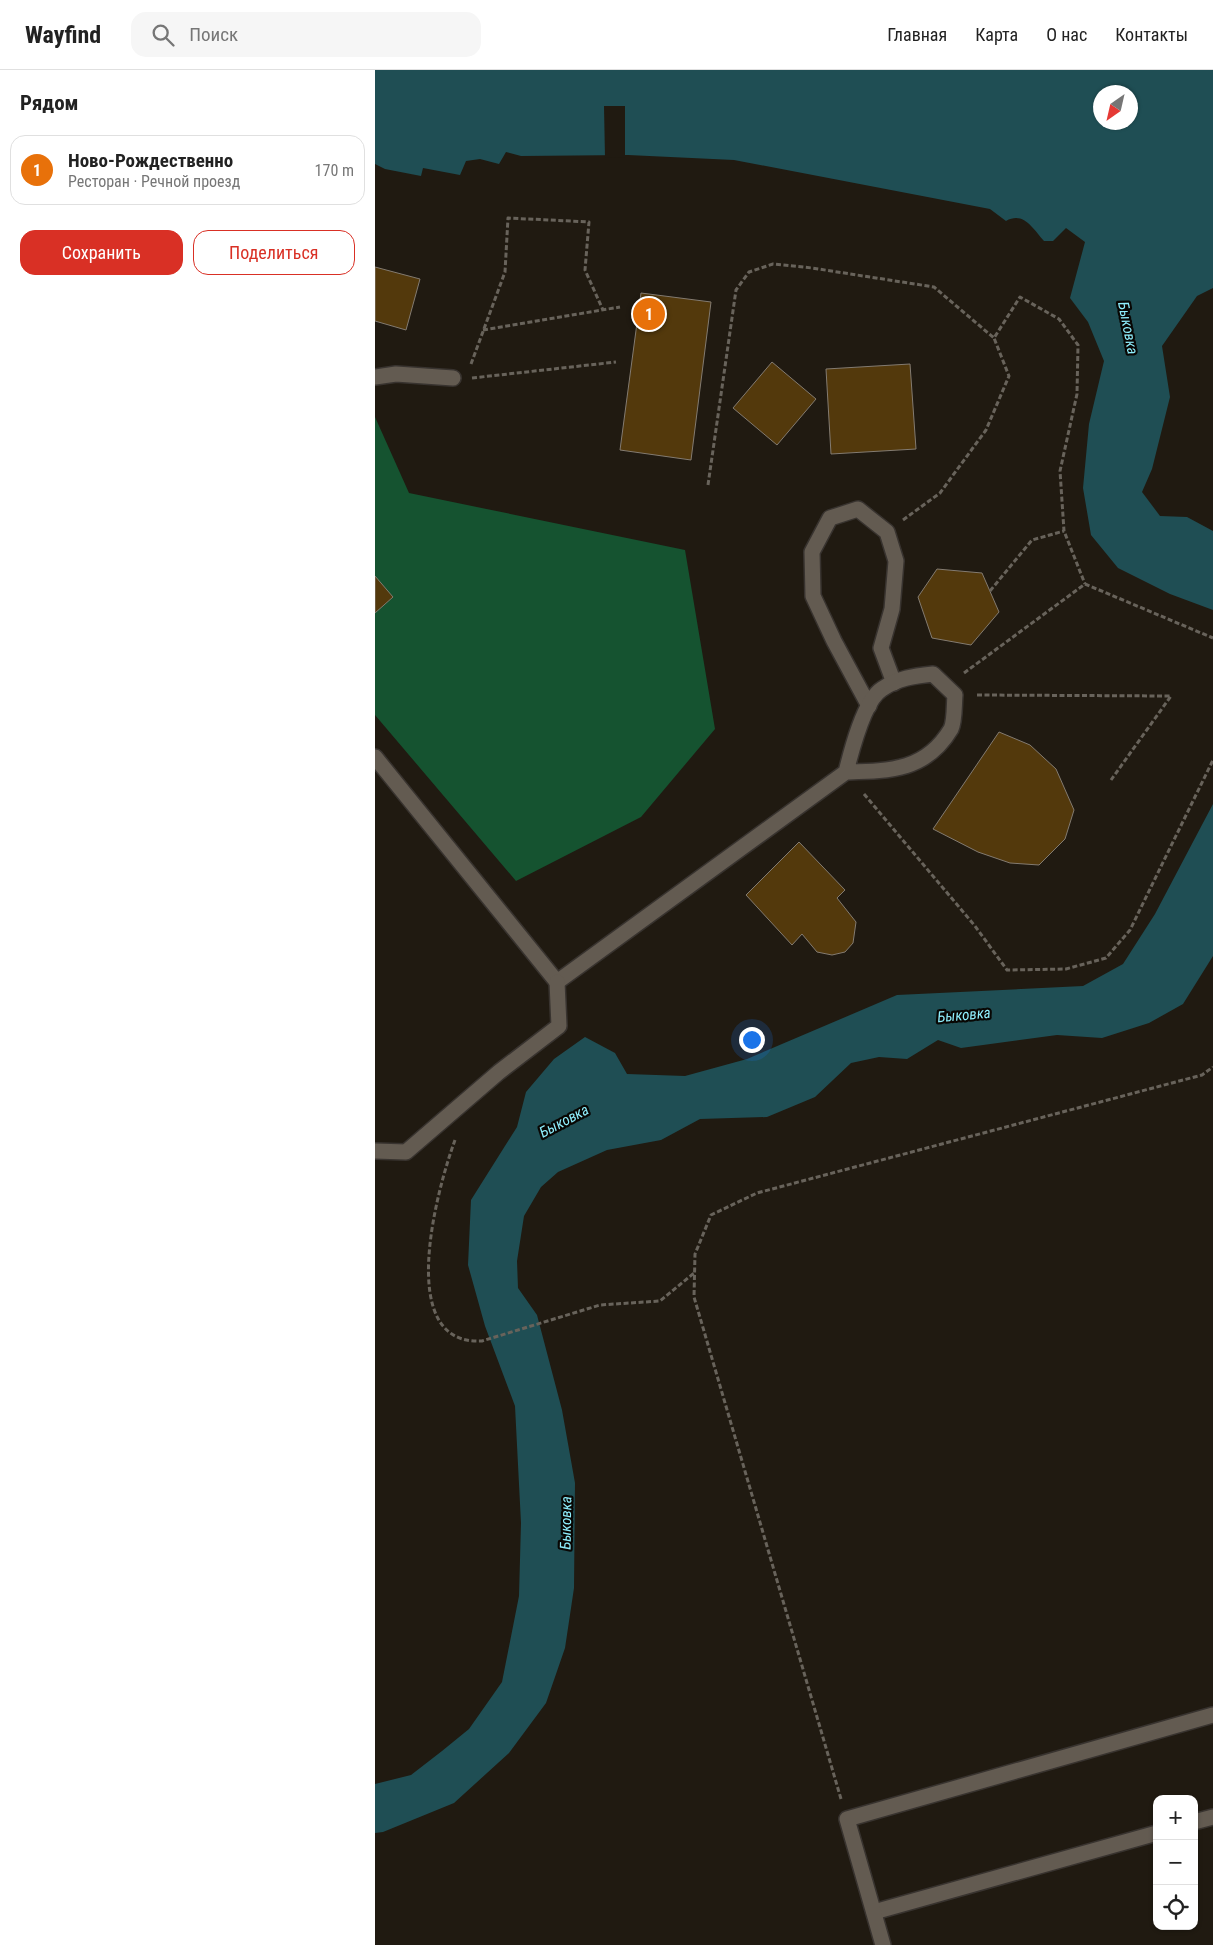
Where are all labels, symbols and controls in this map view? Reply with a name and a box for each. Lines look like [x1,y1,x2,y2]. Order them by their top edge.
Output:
search box [131,12,481,57]
text: Wayfind [25,21,101,49]
icon: search [149,21,177,49]
text: Поиск [189,23,238,46]
text: Главная [887,24,947,45]
text: Карта [975,24,1018,45]
text: О нас [1046,24,1087,45]
text: Контакты [1115,24,1188,45]
north arrow [1093,85,1138,130]
text: Рядом [20,91,79,115]
text: Ново-Рождественно [68,149,233,172]
text: 1 [33,161,41,180]
text: 170 m [315,161,354,180]
text: Ресторан · Речной проезд [68,172,240,191]
button: Сохранить [20,230,183,275]
button: Поделиться [193,230,355,275]
pin: 1 [633,295,665,333]
water label: Быковка [1114,300,1142,356]
water label: Быковка [937,1004,991,1026]
your location [739,1027,765,1053]
water label: Быковка [536,1100,592,1141]
water label: Быковка [557,1496,575,1550]
map controls [1153,1795,1198,1930]
button: + [1153,1795,1198,1840]
button: − [1153,1840,1198,1885]
button: locate [1153,1885,1198,1930]

